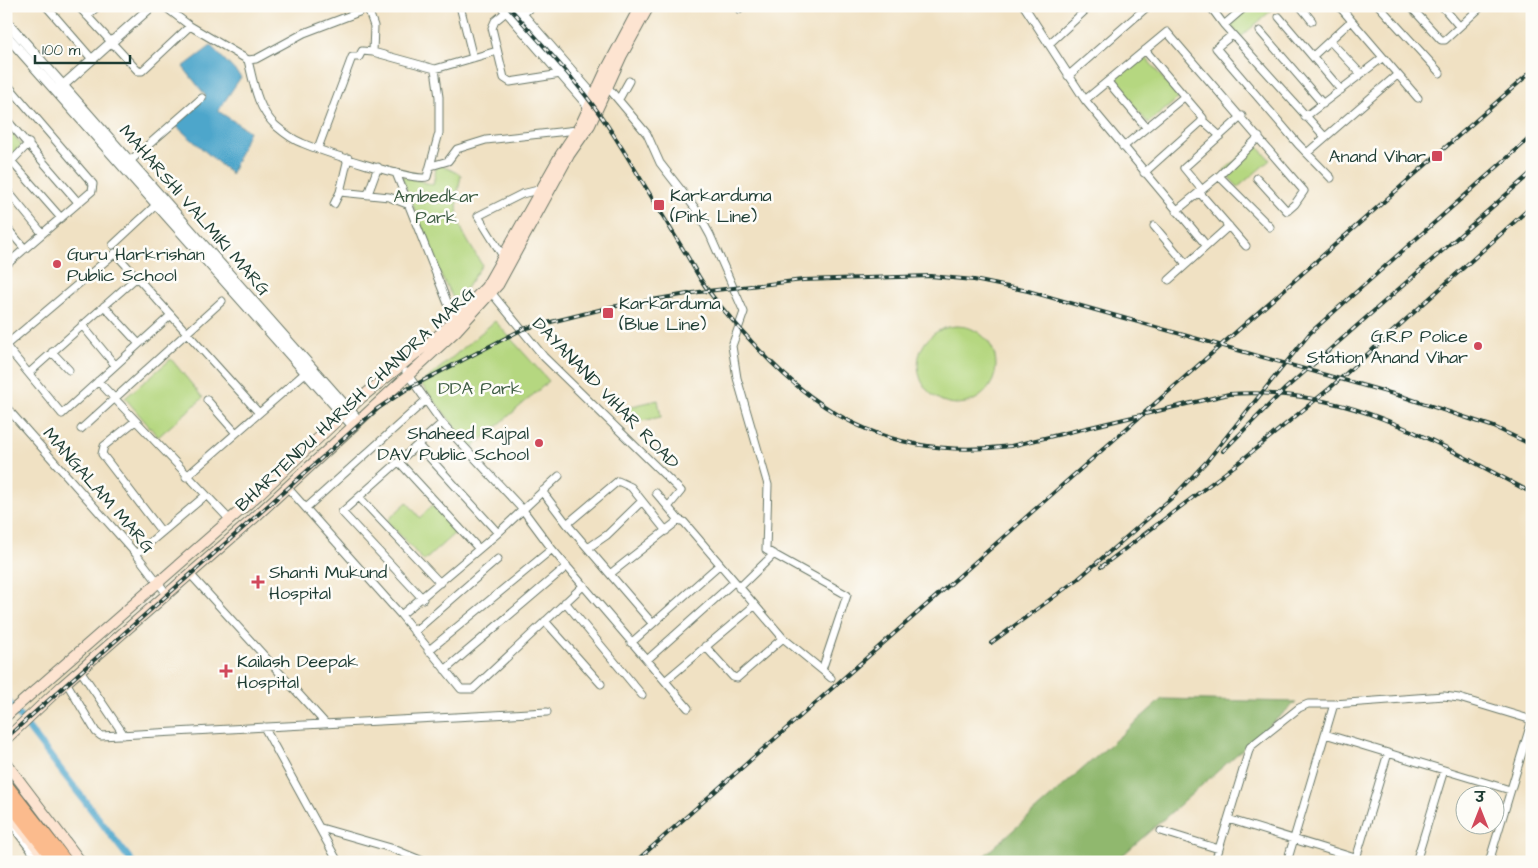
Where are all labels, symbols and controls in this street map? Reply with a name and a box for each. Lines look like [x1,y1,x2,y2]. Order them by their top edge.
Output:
scale bar [35,32,130,64]
text: 100 m [42,40,81,61]
street label: MAHARSHI VALMIKI MARG [113,119,276,302]
place label: Anand Vihar [1329,144,1426,169]
marker: Anand Vihar [1430,149,1444,163]
place label: Karkarduma (Pink Line) [670,183,772,229]
park label: Ambedkar Park [394,184,478,230]
marker: Karkarduma (Pink Line) [652,198,666,212]
place label: Guru Harkrishan Public School [67,242,205,288]
marker: Guru Harkrishan Public School [51,258,63,270]
street label: BHARTENDU HARISH CHANDRA MARG [230,281,481,517]
place label: Karkarduma (Blue Line) [619,291,721,337]
marker: Karkarduma (Blue Line) [601,306,615,320]
street label: DAYANAND VIHAR ROAD [527,312,685,475]
place label: G.R.P Police Station Anand Vihar [1307,324,1468,370]
marker: G.R.P Police Station Anand Vihar [1472,340,1484,352]
park label: DDA Park [438,376,522,401]
place label: Shaheed Rajpal DAV Public School [377,421,529,467]
street label: MANGALAM MARG [37,422,161,559]
marker: Shaheed Rajpal DAV Public School [533,437,545,449]
place label: Shanti Mukund Hospital [269,560,387,606]
marker: Shanti Mukund Hospital [251,575,265,589]
place label: Kailash Deepak Hospital [237,649,358,695]
marker: Kailash Deepak Hospital [219,664,233,678]
north arrow [1456,786,1506,836]
text: उ [1473,788,1486,808]

